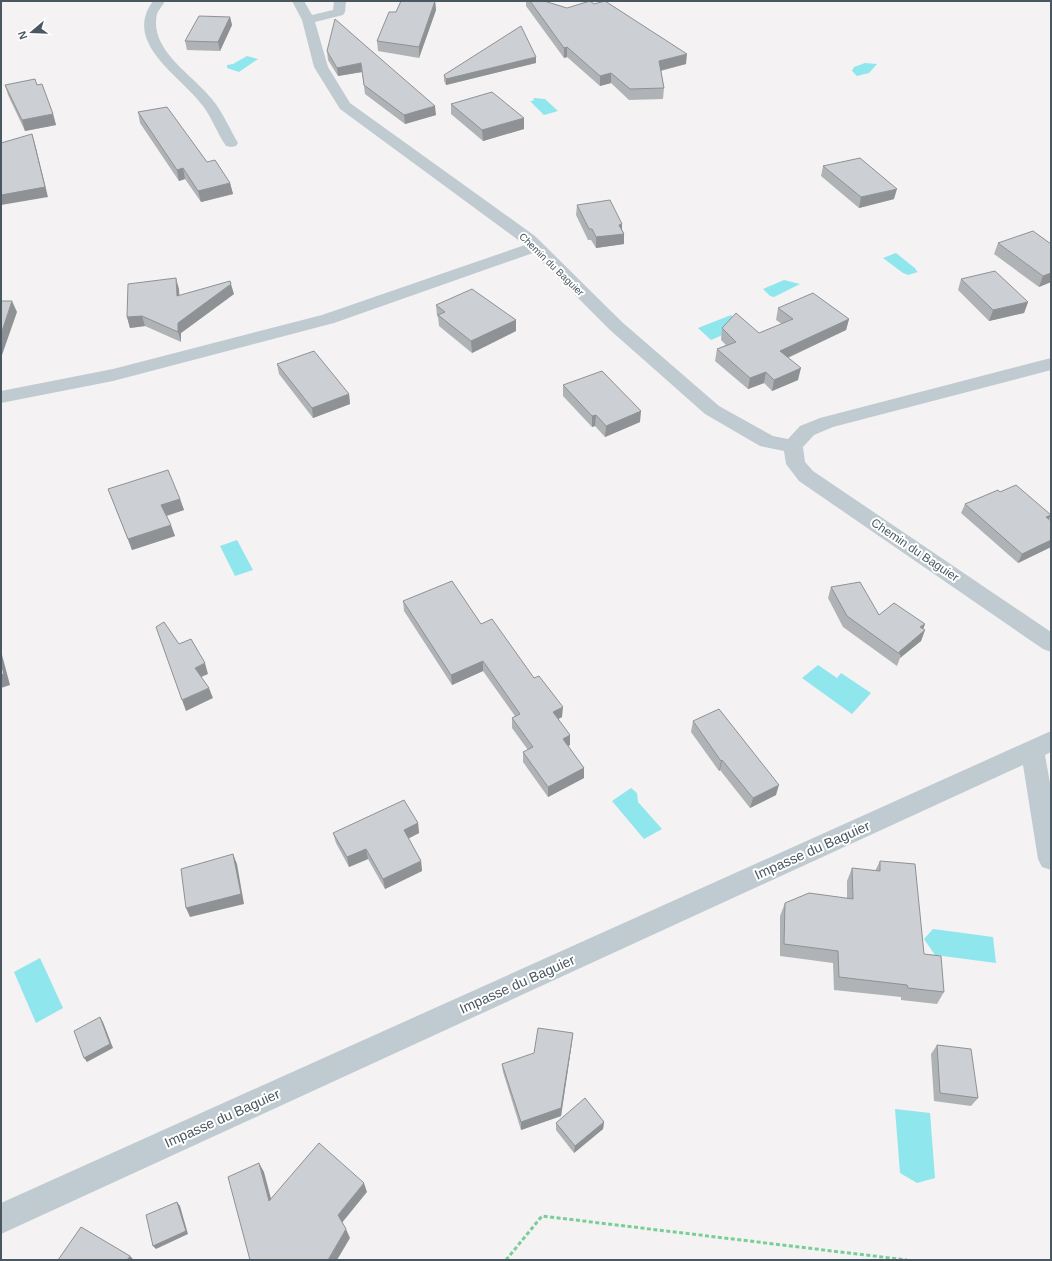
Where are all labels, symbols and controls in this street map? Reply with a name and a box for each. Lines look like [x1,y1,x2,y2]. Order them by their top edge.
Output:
north arrow [12,12,52,52]
text: N [16,29,30,41]
street label: Chemin du Baguier [517,231,587,299]
street label: Chemin du Baguier [869,515,961,585]
street label: Impasse du Baguier [752,817,872,883]
street label: Impasse du Baguier [457,951,577,1017]
street label: Impasse du Baguier [162,1085,282,1151]

